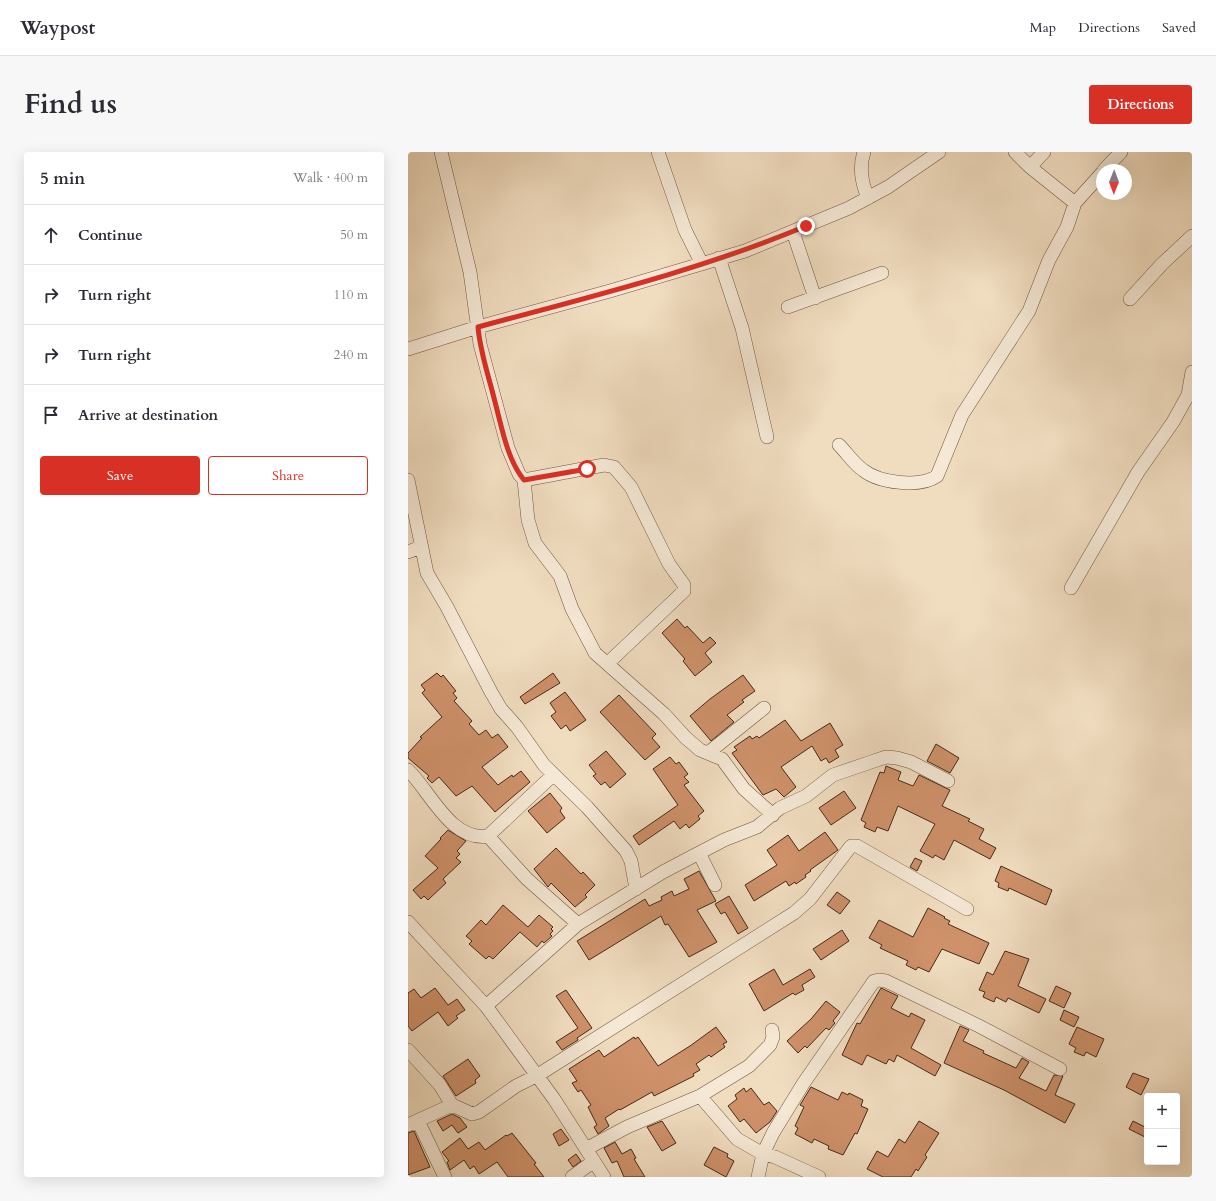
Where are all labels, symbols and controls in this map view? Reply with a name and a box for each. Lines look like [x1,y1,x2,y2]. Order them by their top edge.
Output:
text: Waypost [20,15,95,41]
text: Map [1030,18,1056,37]
text: Directions [1078,18,1140,37]
text: Saved [1162,18,1196,37]
text: Find us [24,85,117,123]
button: Directions [1089,85,1192,124]
north arrow [1096,164,1132,200]
text: 5 min [40,167,85,190]
text: Walk · 400 m [293,169,368,187]
route end [797,217,815,235]
icon: ahead [40,224,62,246]
text: Continue [78,225,143,245]
text: 50 m [340,226,368,244]
icon: right [40,284,62,306]
text: Turn right [78,285,151,305]
text: 110 m [334,286,368,304]
icon: right [40,344,62,366]
text: Turn right [78,345,151,365]
text: 240 m [334,346,368,364]
icon: arrive [40,404,62,426]
text: Arrive at destination [78,405,218,425]
button: Save [40,456,200,495]
button: Share [208,456,368,495]
route start [578,460,596,478]
map controls [1144,1093,1180,1165]
button: + [1144,1093,1180,1129]
button: − [1144,1129,1180,1165]

